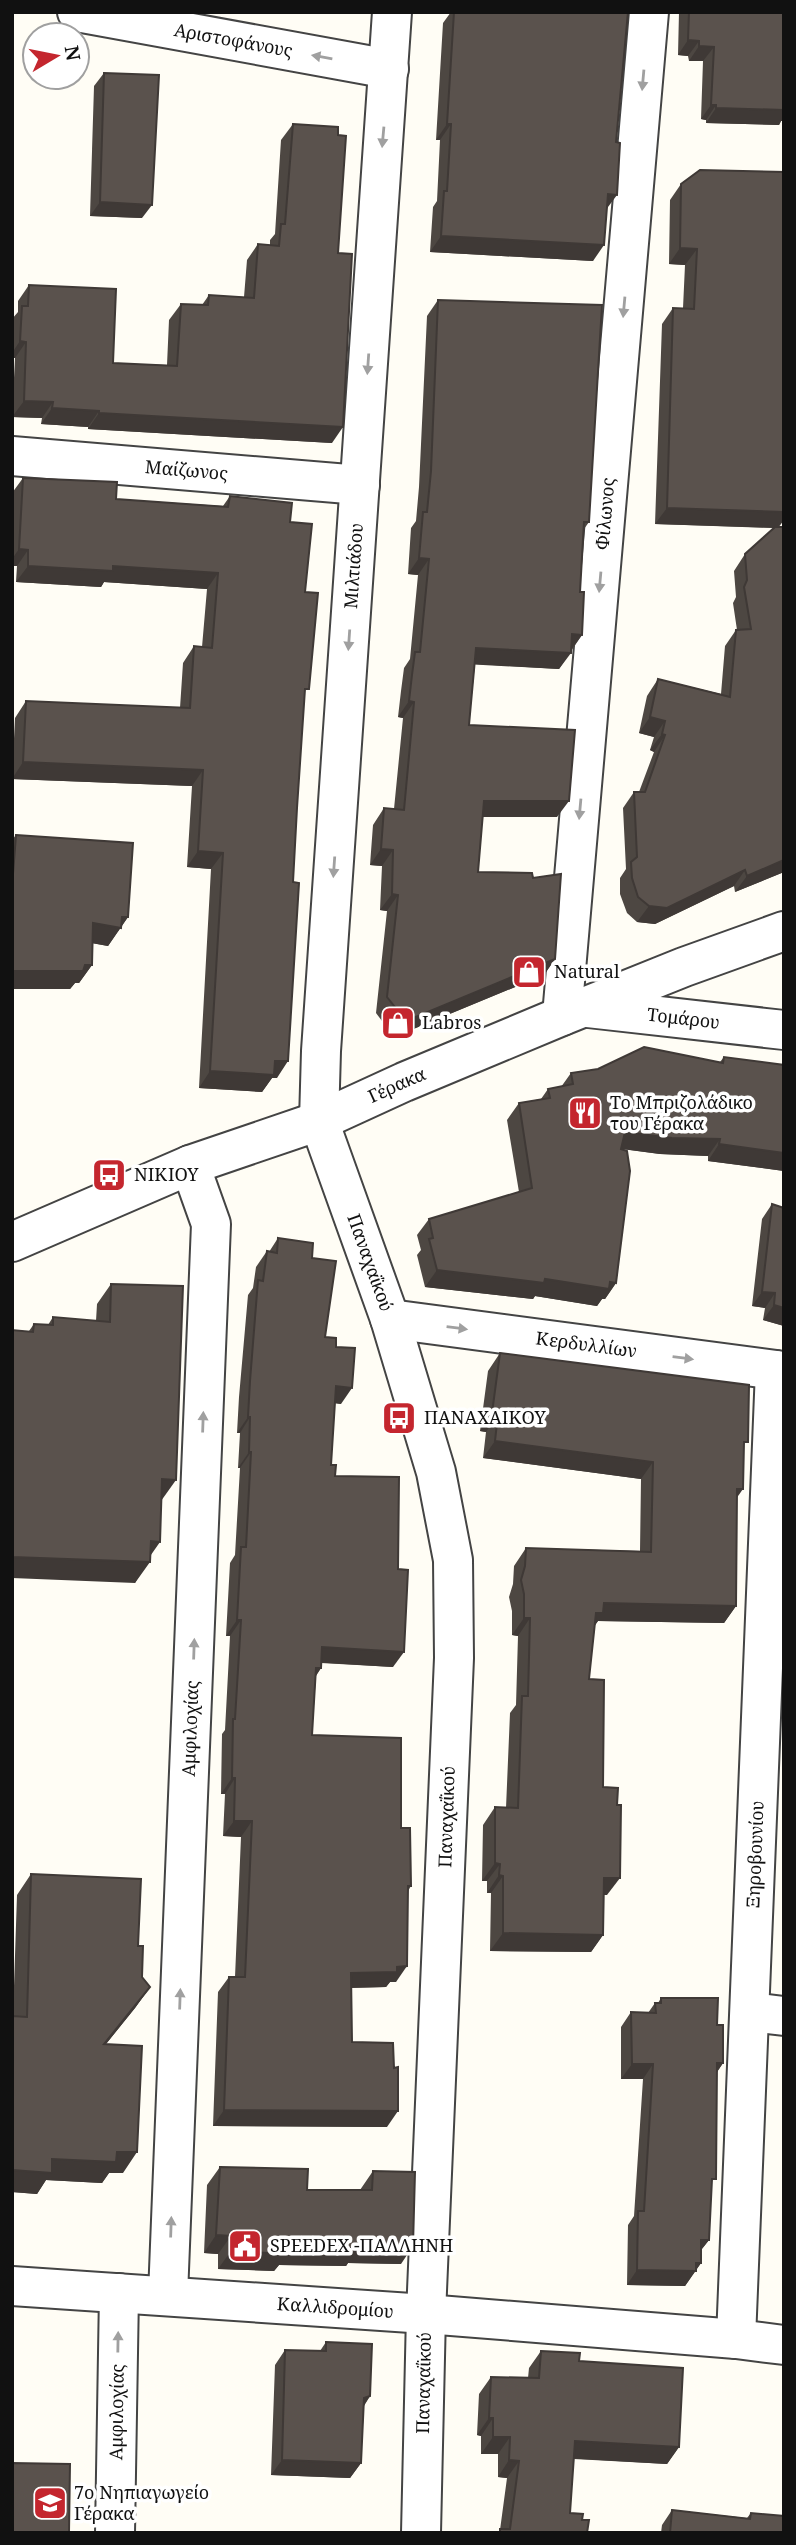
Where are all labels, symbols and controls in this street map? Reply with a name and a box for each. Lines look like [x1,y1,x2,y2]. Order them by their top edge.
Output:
street label: Αριστοφάνους [172,17,295,62]
north arrow [21,21,91,91]
text: N [59,43,87,63]
one-way arrow [311,51,333,62]
one-way arrow [637,69,648,91]
one-way arrow [377,126,388,148]
one-way arrow [618,296,629,318]
one-way arrow [362,353,373,375]
street label: Μαίζωνος [144,454,229,485]
street label: Φίλωνος [589,476,620,551]
street label: Μιλτιάδου [338,522,368,610]
one-way arrow [594,572,605,594]
one-way arrow [343,629,354,651]
one-way arrow [574,798,585,820]
one-way arrow [328,856,339,878]
shop icon: Natural [510,953,548,991]
place label: Natural [554,959,620,983]
street label: Τομάρου [646,1002,721,1034]
shop icon: Labros [379,1004,417,1042]
place label: Labros [422,1010,481,1034]
street label: Γέρακα [364,1061,430,1108]
place label: Το Μπριζολάδικο του Γέρακα [610,1090,753,1135]
restaurant icon: Το Μπριζολάδικο του Γέρακα [566,1094,604,1132]
bus stop icon: ΝΙΚΙΟΥ [90,1156,128,1194]
place label: ΝΙΚΙΟΥ [134,1162,199,1186]
street label: Παναχαΐκού [342,1210,399,1314]
one-way arrow [446,1323,468,1334]
street label: Κερδυλλίων [534,1325,638,1362]
one-way arrow [672,1352,694,1363]
bus stop icon: ΠΑΝΑΧΑΙΚΟΥ [380,1399,418,1437]
place label: ΠΑΝΑΧΑΙΚΟΥ [424,1405,546,1429]
one-way arrow [198,1411,209,1433]
one-way arrow [189,1638,200,1660]
street label: Αμφιλοχίας [176,1680,204,1777]
street label: Παναχαΐκού [432,1766,460,1868]
street label: Ξηροβουνίου [740,1800,769,1909]
one-way arrow [175,1988,186,2010]
one-way arrow [165,2215,176,2237]
public building icon: SPEEDEX -ΠΑΛΛΗΝΗ [226,2227,264,2265]
place label: SPEEDEX -ΠΑΛΛΗΝΗ [270,2233,453,2257]
street label: Καλλιδρομίου [276,2291,394,2323]
one-way arrow [112,2331,124,2353]
street label: Παναχαΐκού [410,2332,436,2434]
street label: Αμφιλοχίας [103,2363,129,2460]
place label: 7ο Νηπιαγωγείο Γέρακα [74,2480,209,2525]
school or university icon: 7ο Νηπιαγωγείο Γέρακα [31,2484,69,2522]

